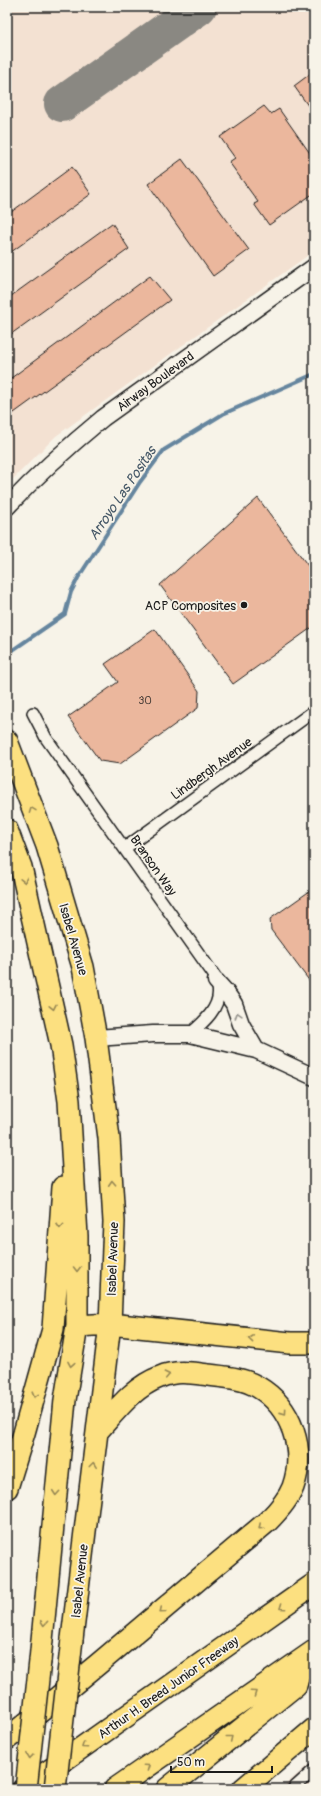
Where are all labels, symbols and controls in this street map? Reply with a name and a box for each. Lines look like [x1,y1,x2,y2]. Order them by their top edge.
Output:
street label: Airway Boulevard [114,348,197,415]
water label: Arroyo Las Positas [85,442,161,543]
place label: ACP Composites [145,598,236,614]
marker: ACP Composites [239,600,249,610]
house number: 30 [138,694,152,707]
street label: Lindbergh Avenue [168,734,256,804]
one-way arrow [29,807,37,814]
street label: Branson Way [126,832,180,899]
one-way arrow [20,877,28,883]
street label: Isabel Avenue [55,901,91,978]
one-way arrow [49,1004,57,1010]
one-way arrow [234,1012,243,1019]
one-way arrow [107,1180,116,1186]
street label: Isabel Avenue [104,1221,122,1296]
one-way arrow [56,1223,65,1229]
one-way arrow [73,1266,81,1272]
one-way arrow [248,1335,254,1344]
one-way arrow [67,1361,76,1367]
one-way arrow [164,1372,170,1380]
one-way arrow [31,1391,40,1398]
one-way arrow [279,1408,286,1415]
one-way arrow [88,1462,97,1468]
one-way arrow [52,1490,61,1496]
one-way arrow [259,1522,266,1529]
street label: Isabel Avenue [68,1543,92,1619]
one-way arrow [279,1602,286,1610]
one-way arrow [160,1607,167,1614]
one-way arrow [40,1620,49,1626]
street label: Arthur H. Breed Junior Freeway [95,1633,242,1743]
one-way arrow [250,1690,257,1698]
one-way arrow [226,1736,233,1743]
one-way arrow [81,1741,88,1749]
scale bar [171,1748,272,1774]
one-way arrow [26,1753,35,1759]
text: 50 m [177,1755,205,1770]
one-way arrow [143,1765,150,1772]

